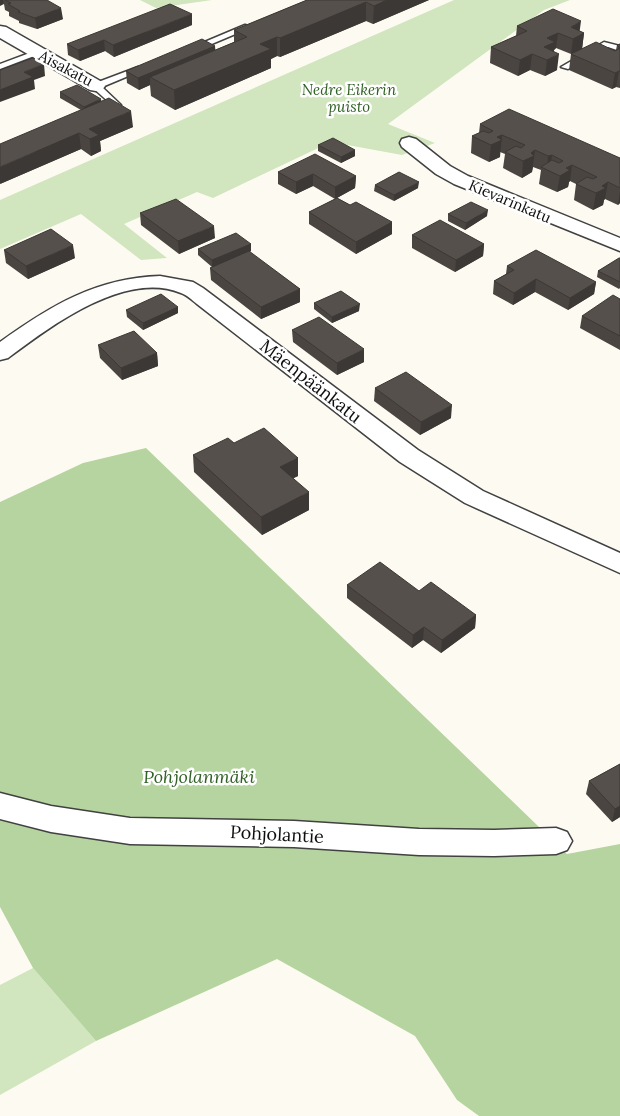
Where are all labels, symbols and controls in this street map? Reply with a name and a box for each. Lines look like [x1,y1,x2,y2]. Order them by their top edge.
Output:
street label: Aisakatu [35,45,96,90]
park label: Nedre Eikerin puisto [302,80,397,116]
street label: Kievarinkatu [466,175,554,227]
street label: Mäenpäänkatu [255,334,367,428]
park label: Pohjolanmäki [143,765,255,788]
street label: Pohjolantie [230,820,325,848]

